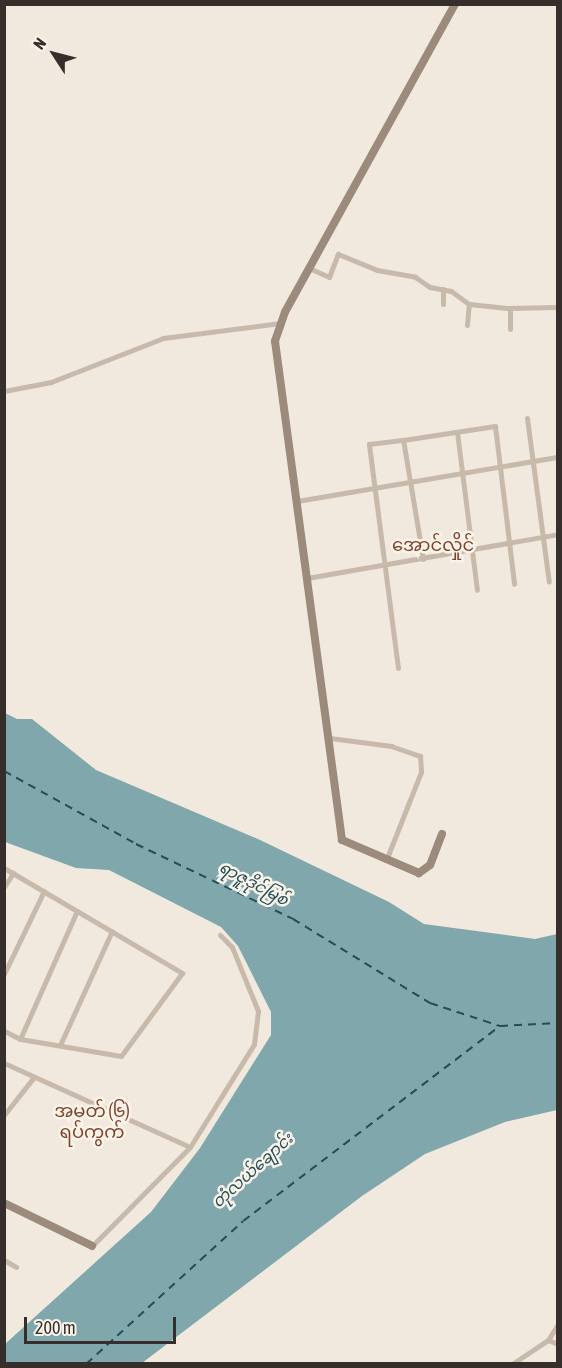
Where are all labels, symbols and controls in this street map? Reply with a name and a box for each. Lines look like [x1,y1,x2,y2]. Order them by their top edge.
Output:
north arrow [24,24,84,84]
text: N [29,34,49,53]
district label: အောင်လှိုင် [392,534,474,556]
water label: ရာဇူဒိုင်မြစ် [216,857,292,909]
district label: အမှတ် (၆) ရပ်ကွက် [54,1101,130,1144]
water label: တုံလယ်ချောင်း [208,1129,296,1211]
scale bar [27,1305,178,1343]
text: 200 m [35,1317,76,1338]

